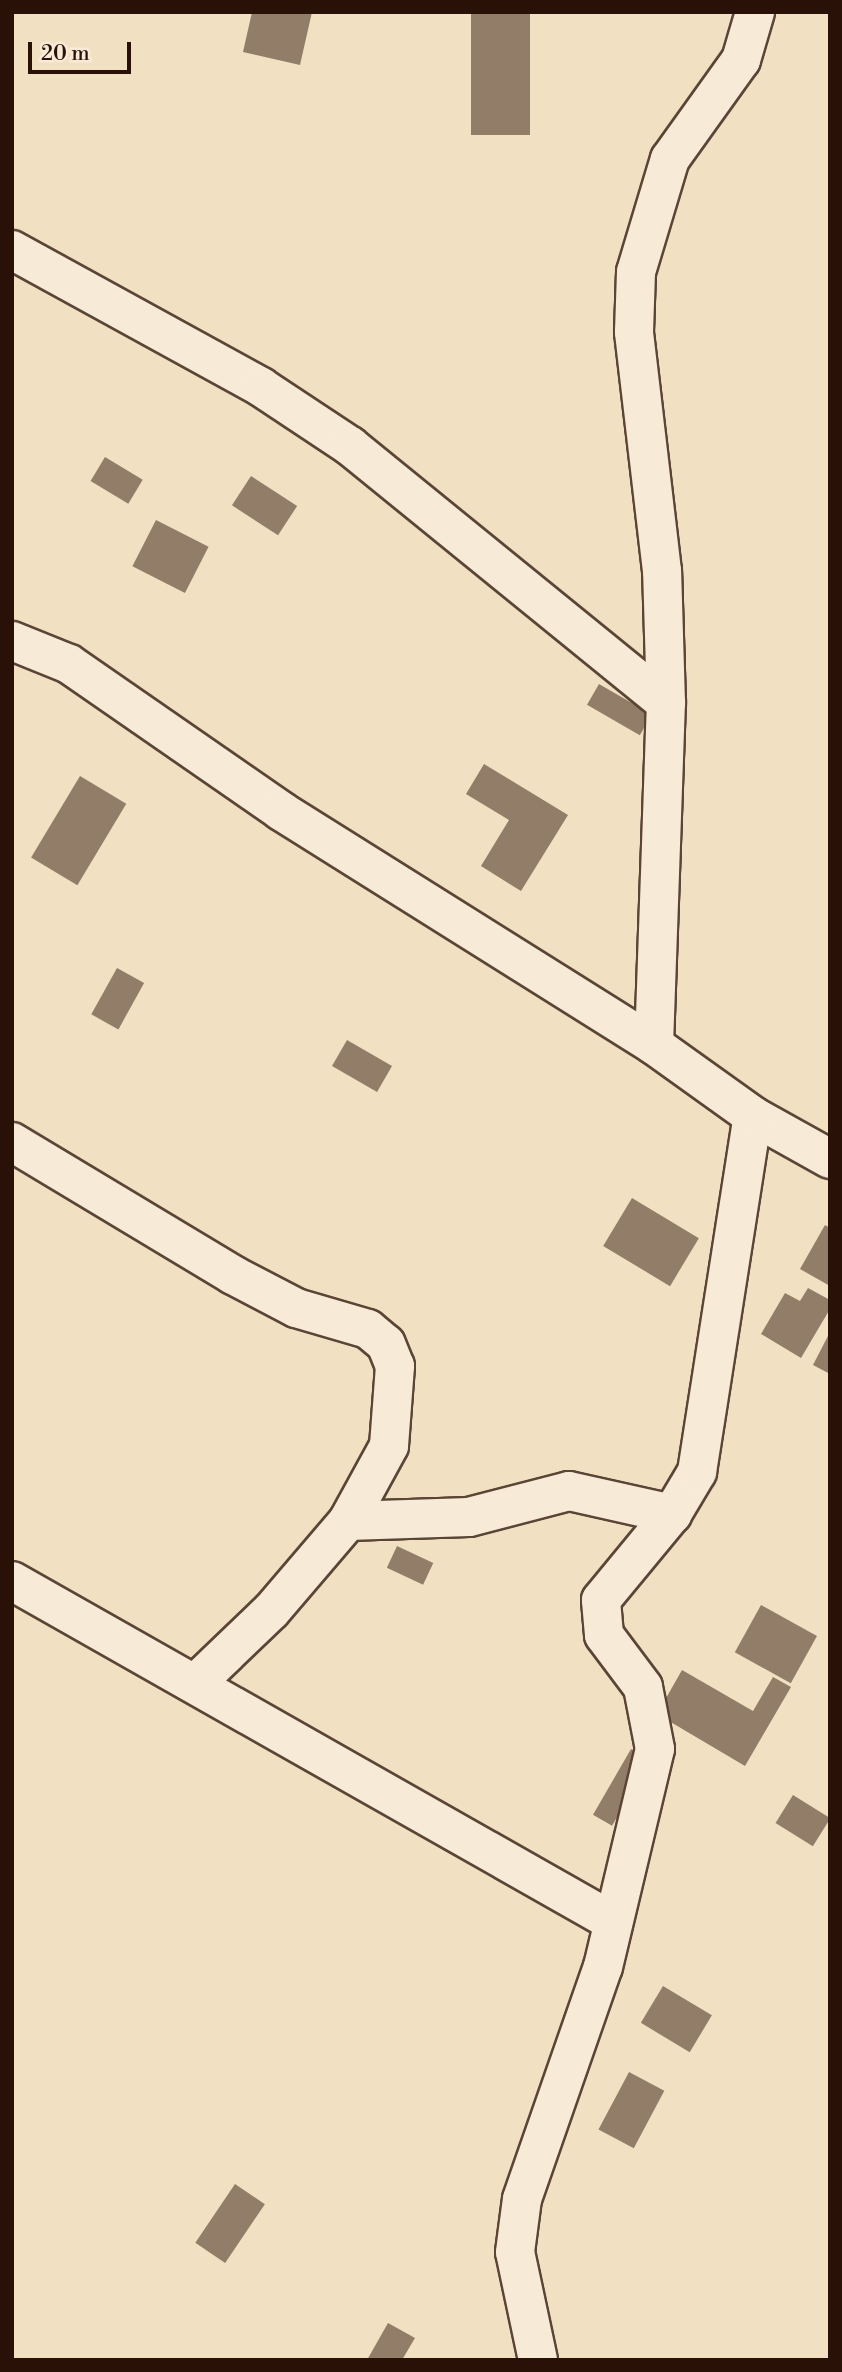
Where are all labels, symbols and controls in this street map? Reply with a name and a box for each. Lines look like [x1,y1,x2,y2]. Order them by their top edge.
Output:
scale bar [32,28,135,72]
text: 20 m [41,41,90,67]

